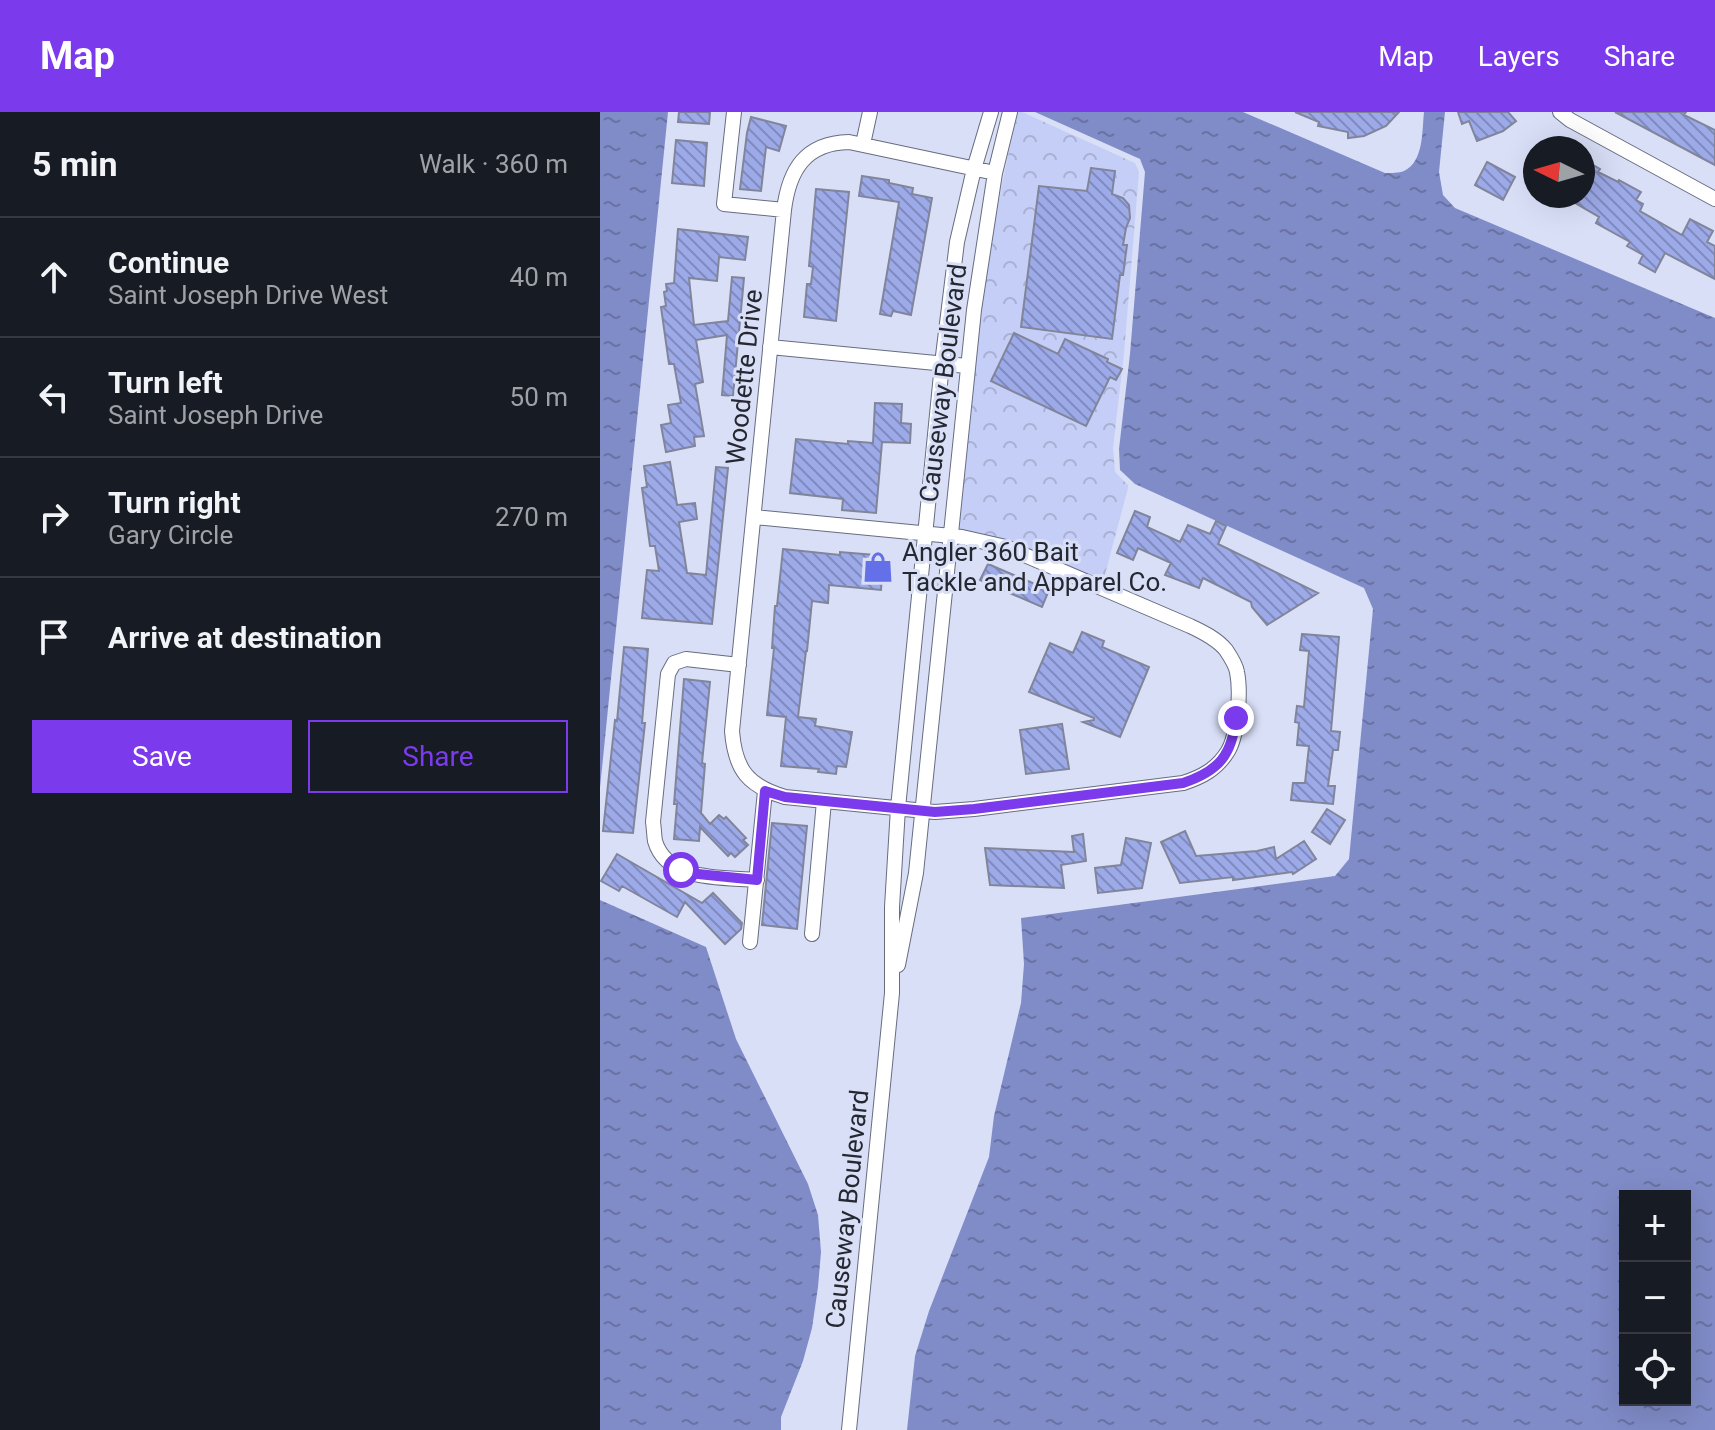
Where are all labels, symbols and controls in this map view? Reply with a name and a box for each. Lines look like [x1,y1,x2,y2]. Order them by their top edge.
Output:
text: Map [40,34,115,78]
text: Map [1378,40,1434,73]
text: Layers [1478,40,1560,73]
text: Share [1604,40,1675,73]
north arrow [1523,136,1595,208]
text: 5 min [32,144,117,184]
text: Walk · 360 m [419,149,568,179]
text: Continue [108,245,229,280]
icon: ahead [32,255,76,299]
text: 40 m [510,262,568,292]
street label: Causeway Boulevard [913,262,973,504]
text: Saint Joseph Drive West [108,280,388,310]
street label: Woodette Drive [720,288,768,466]
text: Turn left [108,365,223,400]
icon: left [32,375,76,419]
text: 50 m [510,382,568,412]
text: Saint Joseph Drive [108,400,323,430]
text: Turn right [108,485,241,520]
icon: right [32,495,76,539]
text: 270 m [495,502,568,532]
text: Gary Circle [108,520,233,550]
place label: Angler 360 Bait Tackle and Apparel Co. [902,537,1167,597]
shop icon: Angler 360 Bait Tackle and Apparel Co. [861,550,895,584]
icon: arrive [32,615,76,659]
text: Arrive at destination [108,620,382,655]
route end [1218,700,1254,736]
button: Save [32,720,292,793]
button: Share [308,720,568,793]
route start [663,852,699,888]
street label: Causeway Boulevard [820,1088,874,1330]
map controls [1619,1190,1691,1406]
button: + [1619,1190,1691,1262]
button: − [1619,1262,1691,1334]
button: locate [1619,1334,1691,1406]

